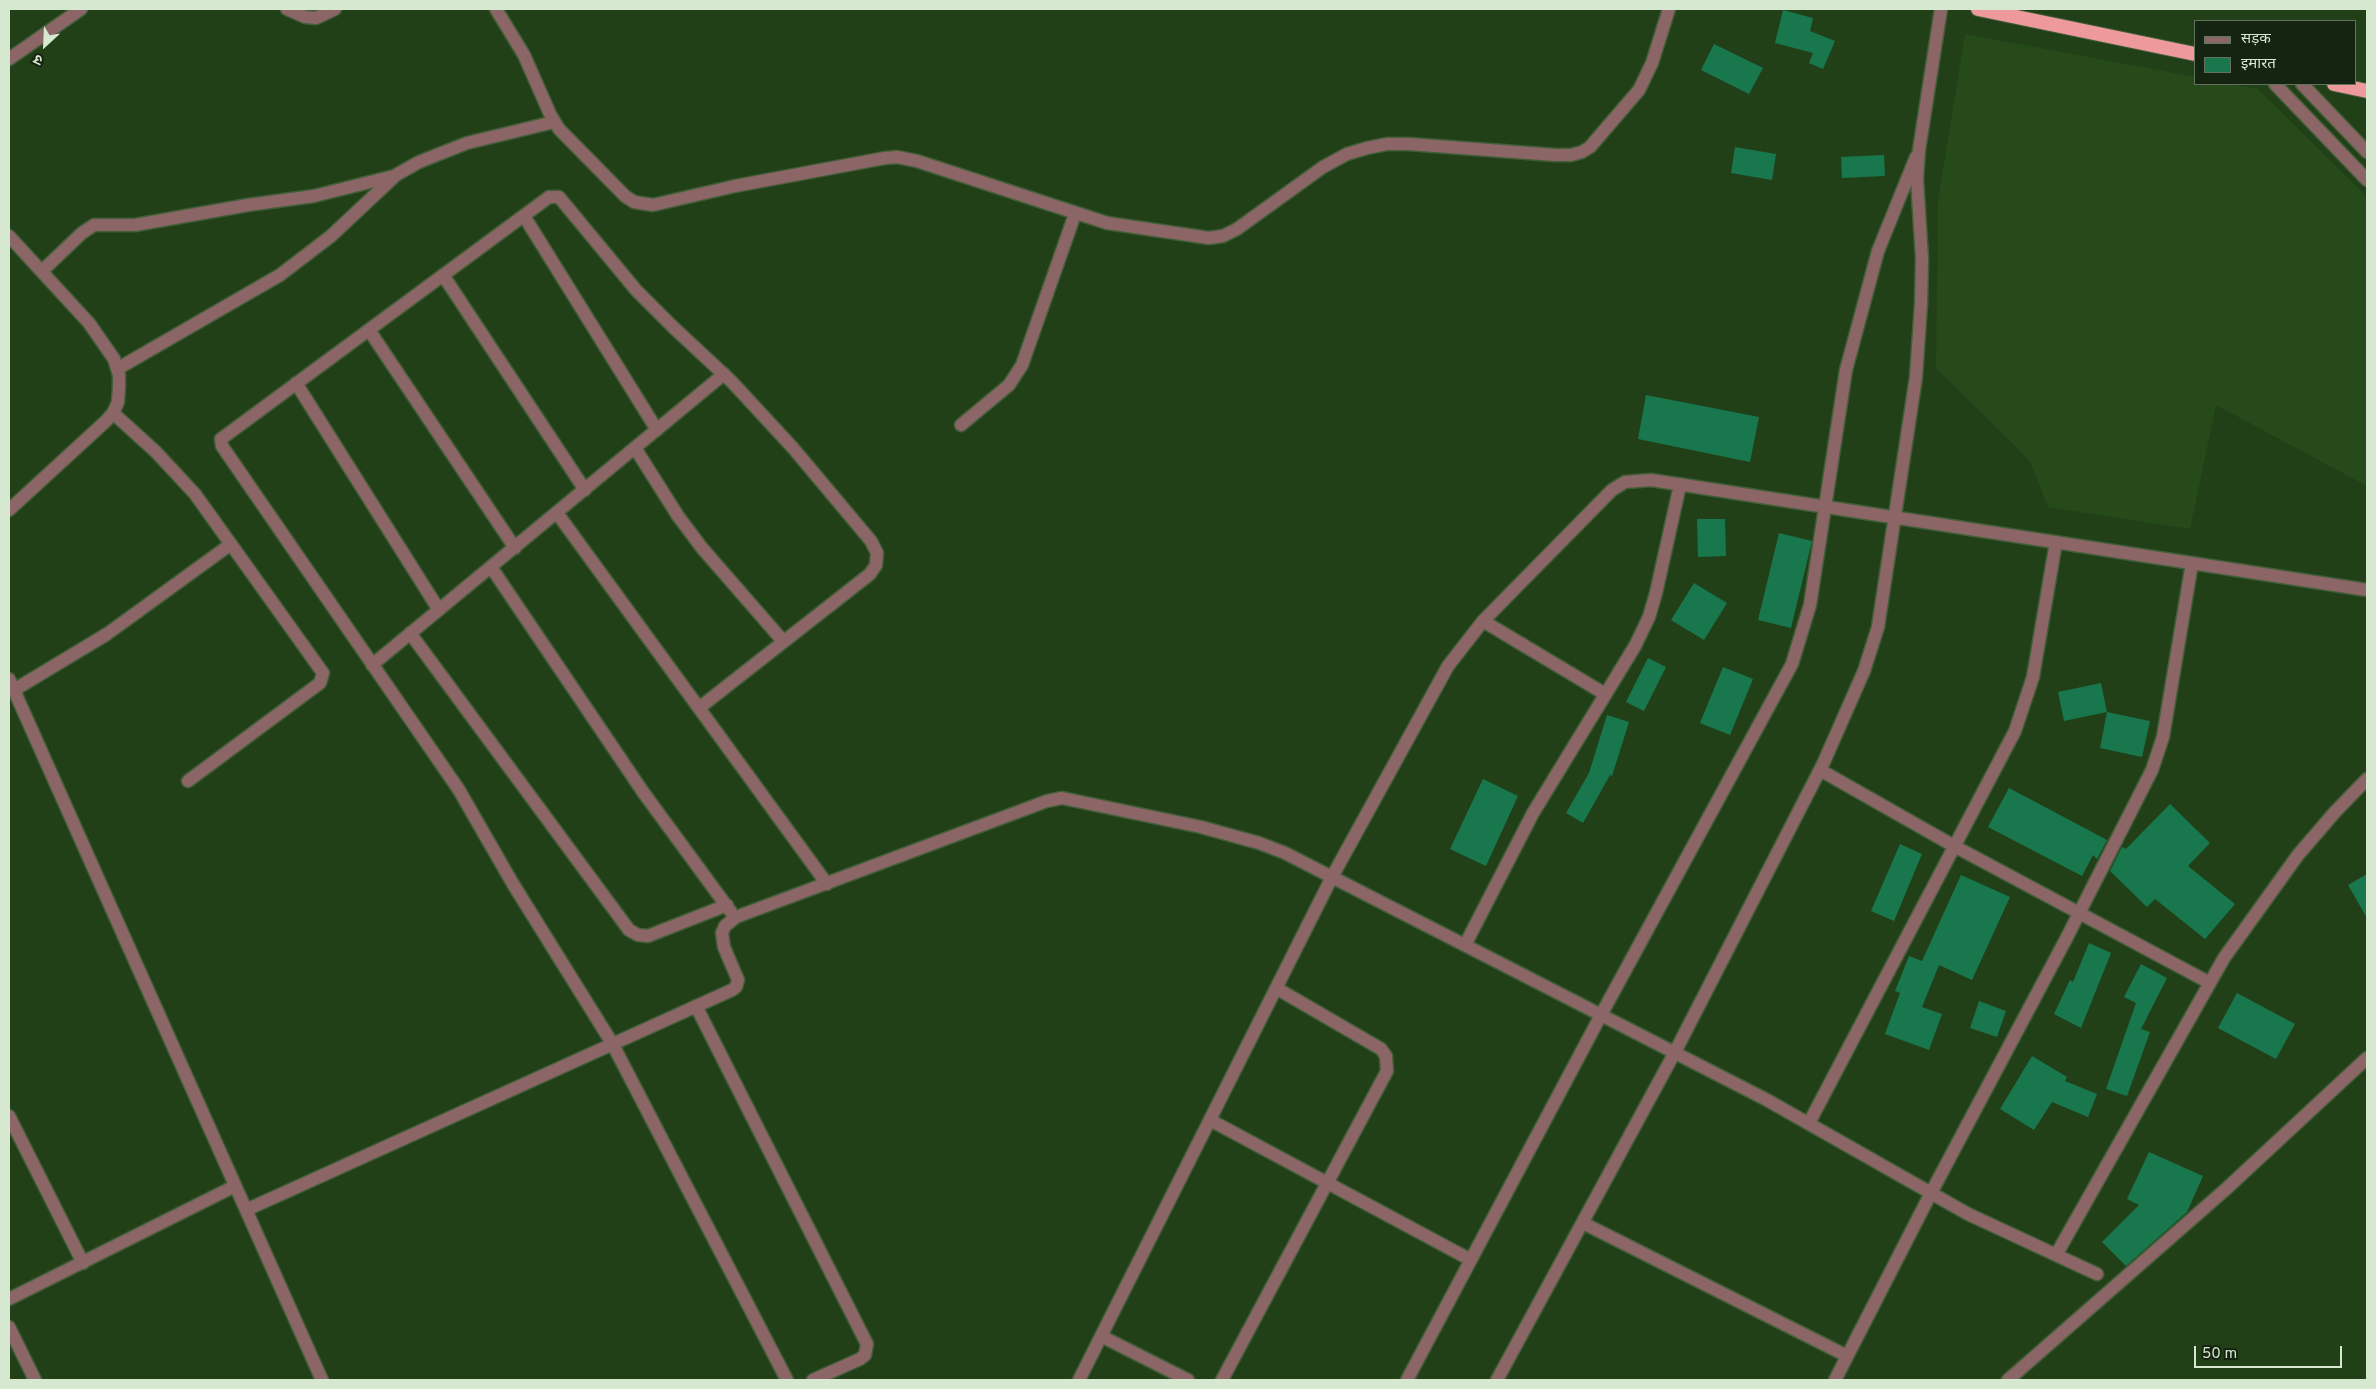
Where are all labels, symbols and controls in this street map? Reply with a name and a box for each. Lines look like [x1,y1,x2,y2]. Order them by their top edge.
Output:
north arrow [20,20,70,70]
legend [2194,20,2356,85]
text: सड़क [2241,30,2271,49]
text: उ [31,50,46,68]
text: इमारत [2241,55,2276,74]
scale bar [2196,1336,2344,1368]
text: 50 m [2202,1345,2237,1364]

